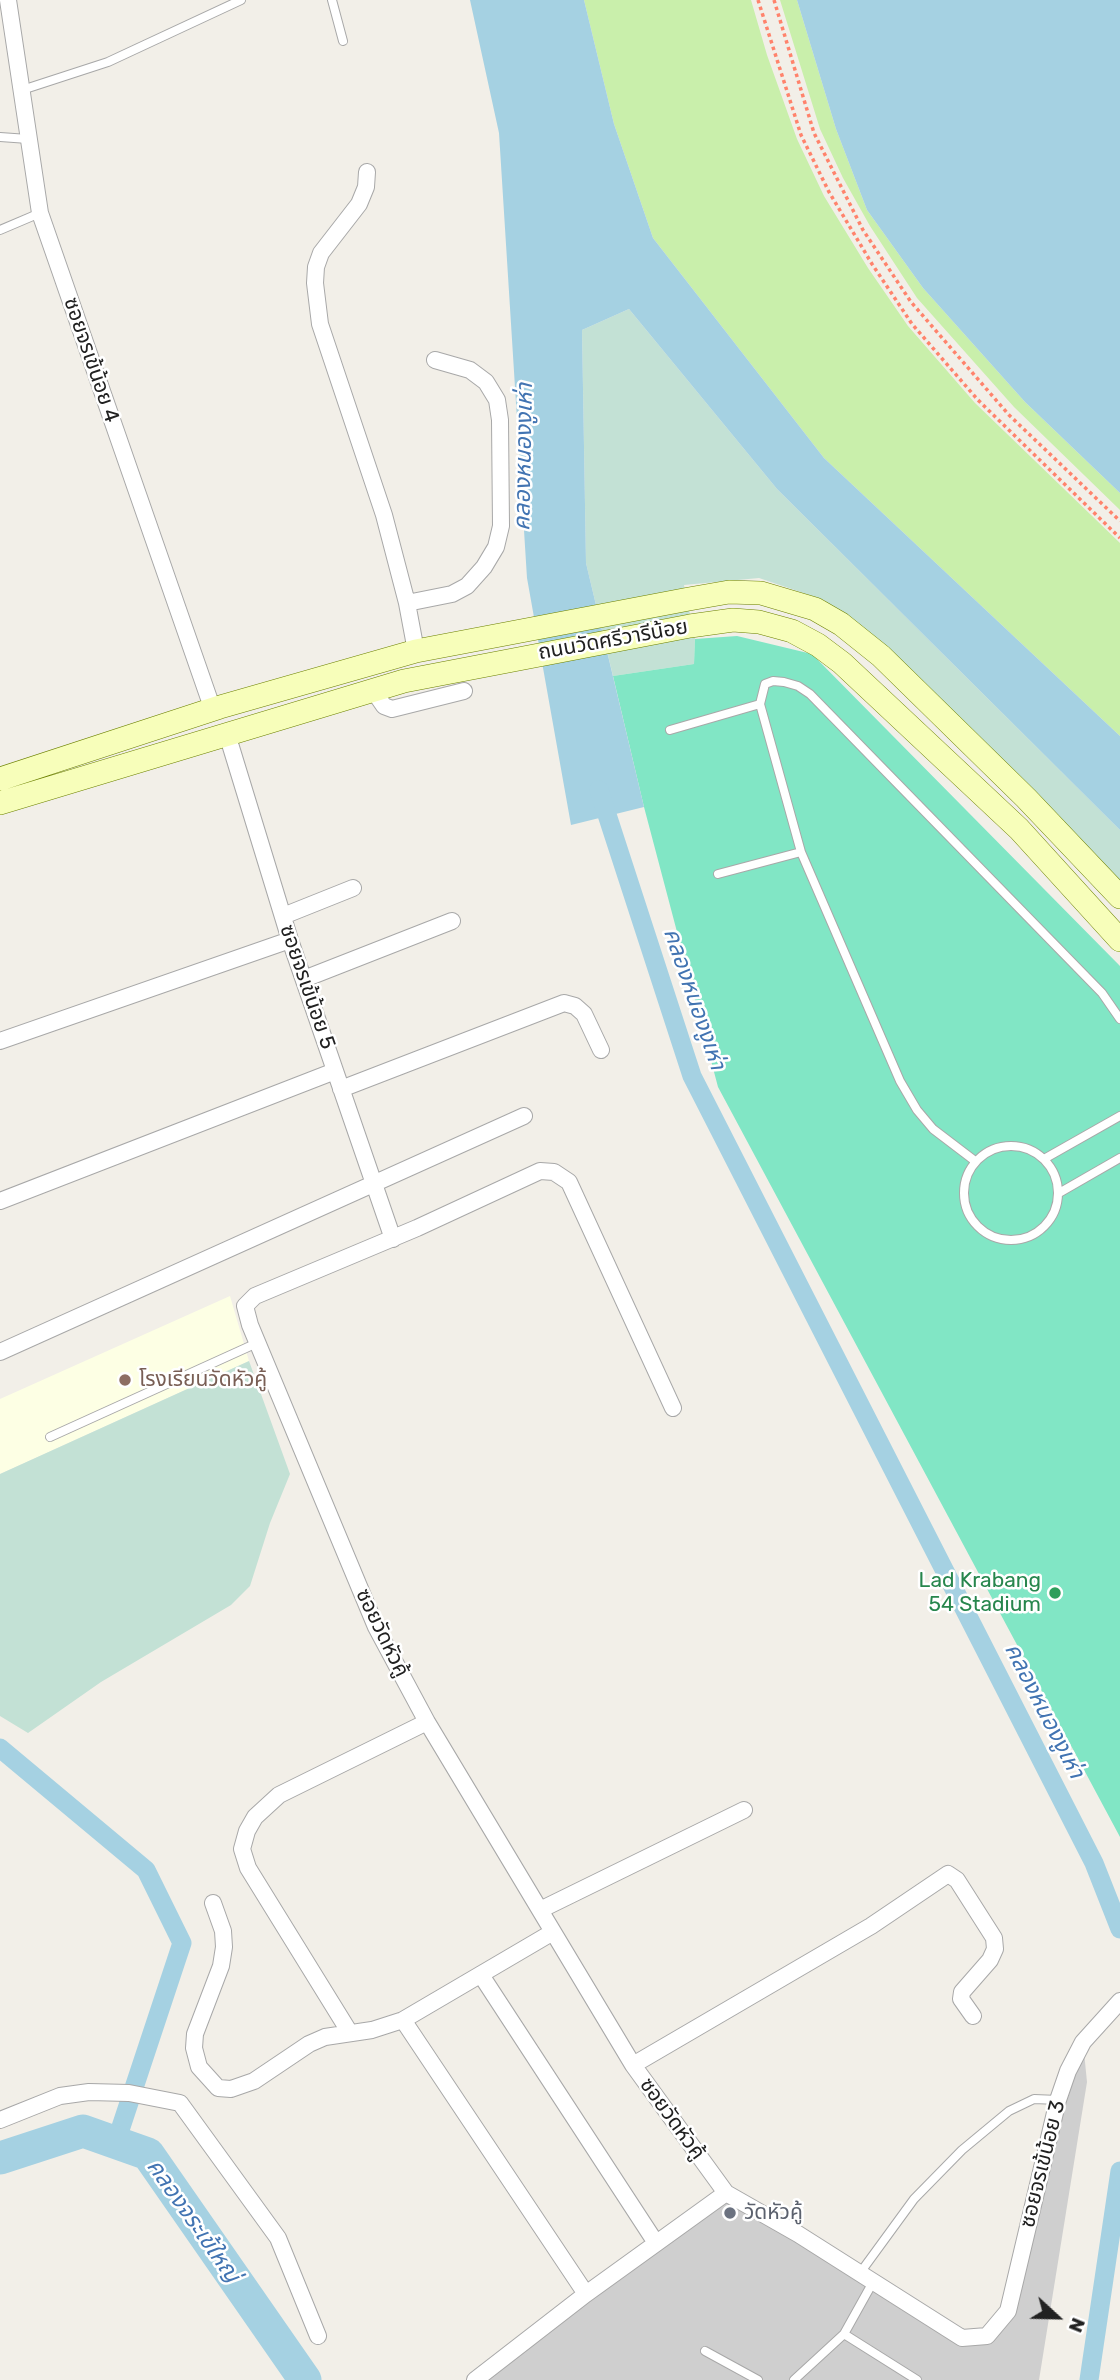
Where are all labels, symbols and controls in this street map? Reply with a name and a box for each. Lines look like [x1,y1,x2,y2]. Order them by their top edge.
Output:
street label: ซอยจรเข้น้อย 4 [58,294,124,426]
water label: คลองหนองงูเห่า [509,383,539,531]
street label: ถนนวัดศรีวารีน้อย [536,614,690,666]
street label: ซอยจรเข้น้อย 5 [274,921,340,1053]
water label: คลองหนองงูเห่า [657,925,731,1073]
place label: โรงเรียนวัดหัวคู้ [139,1367,267,1393]
marker: โรงเรียนวัดหัวคู้ [117,1372,133,1388]
place label: Lad Krabang 54 Stadium [919,1568,1041,1618]
street label: ซอยวัดหัวคู้ [350,1585,414,1681]
marker: Lad Krabang 54 Stadium [1047,1585,1063,1601]
water label: คลองหนองงูเห่า [998,1639,1090,1783]
street label: ซอยวัดหัวคู้ [634,2073,710,2165]
street label: ซอยจรเข้น้อย 3 [1015,2098,1071,2230]
water label: คลองจระเข้ใหญ่ [140,2154,246,2288]
place label: วัดหัวคู้ [744,2200,803,2226]
marker: วัดหัวคู้ [722,2205,738,2221]
north arrow [1022,2282,1092,2352]
text: N [1064,2314,1090,2336]

